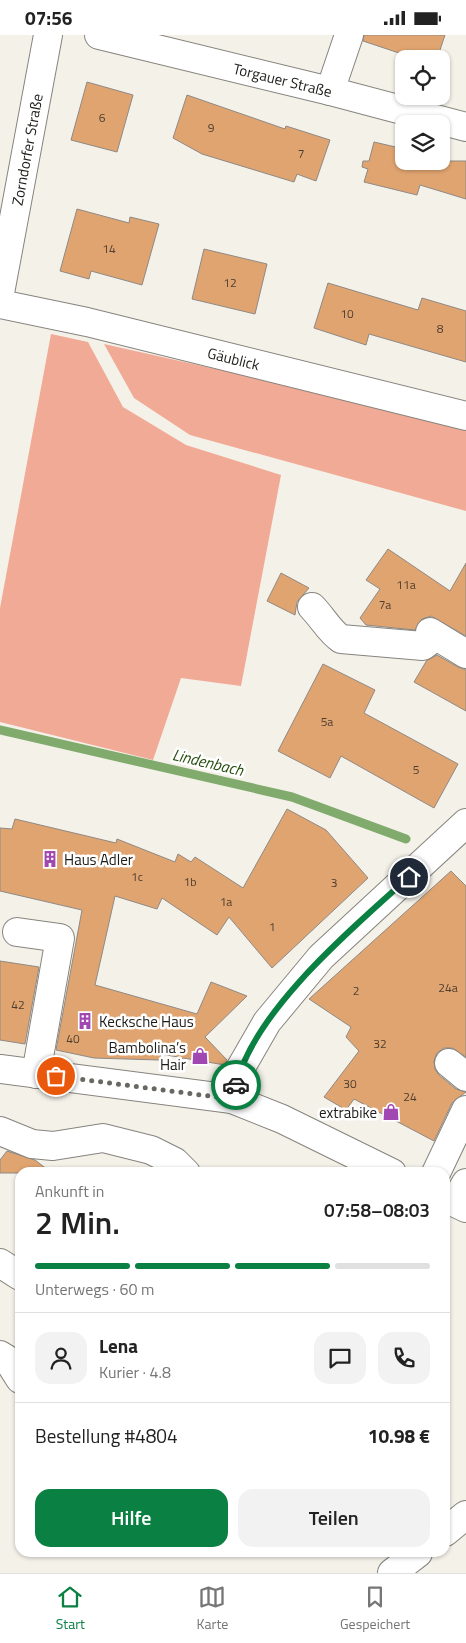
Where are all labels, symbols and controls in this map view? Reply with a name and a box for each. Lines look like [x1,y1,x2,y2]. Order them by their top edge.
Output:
text: 07:56 [25,3,72,32]
map controls [395,50,450,170]
button: locate [395,50,450,105]
street label: Torgauer Straße [231,56,334,103]
street label: Zorndorfer Straße [5,92,48,207]
house number: 6 [99,108,106,127]
button: layers [395,115,450,170]
house number: 9 [208,118,215,137]
house number: 7 [298,144,304,163]
house number: 14 [102,239,116,258]
house number: 12 [223,273,237,292]
house number: 10 [340,304,354,323]
house number: 8 [437,319,444,338]
street label: Gäublick [205,341,262,376]
house number: 11a [396,575,416,594]
house number: 7a [379,595,391,614]
house number: 5a [321,712,333,731]
water label: Lindenbach [170,742,247,782]
house number: 5 [413,760,420,779]
place label: Haus Adler [64,848,133,871]
building icon: Haus Adler [40,849,60,869]
pin [388,856,430,898]
icon: home [395,863,423,891]
house number: 1c [131,867,143,886]
house number: 1b [183,872,197,891]
house number: 3 [331,873,337,892]
house number: 1a [220,892,232,911]
house number: 1 [269,917,275,936]
house number: 24a [438,978,458,997]
house number: 2 [353,981,359,1000]
house number: 42 [11,995,25,1014]
place label: Kecksche Haus [99,1010,194,1033]
building icon: Kecksche Haus [75,1011,95,1031]
house number: 40 [66,1029,80,1048]
house number: 32 [373,1034,387,1053]
place label: Bambolina’s Hair [109,1036,186,1076]
shop icon: Bambolina’s Hair [190,1046,210,1066]
pin [35,1055,77,1097]
courier [211,1060,261,1110]
icon: bag [42,1062,70,1090]
icon: car [222,1071,250,1099]
house number: 30 [343,1074,357,1093]
house number: 24 [403,1087,417,1106]
place label: extrabike [319,1101,377,1124]
shop icon: extrabike [381,1102,401,1122]
text: Ankunft in [35,1179,104,1203]
text: 07:58–08:03 [324,1195,430,1224]
text: 2 Min. [35,1198,120,1246]
text: Unterwegs · 60 m [35,1277,154,1301]
text: Lena [99,1331,138,1360]
button: person [35,1332,87,1384]
button: chat [314,1332,366,1384]
button: phone [378,1332,430,1384]
text: Kurier · 4.8 [99,1360,171,1384]
text: Bestellung #4804 [35,1421,178,1450]
text: 10.98 € [368,1421,430,1450]
button: Hilfe [35,1489,228,1547]
button: Teilen [238,1489,430,1547]
tab: Start [56,1583,85,1634]
tab: Karte [197,1583,228,1634]
tab: Gespeichert [340,1583,410,1634]

